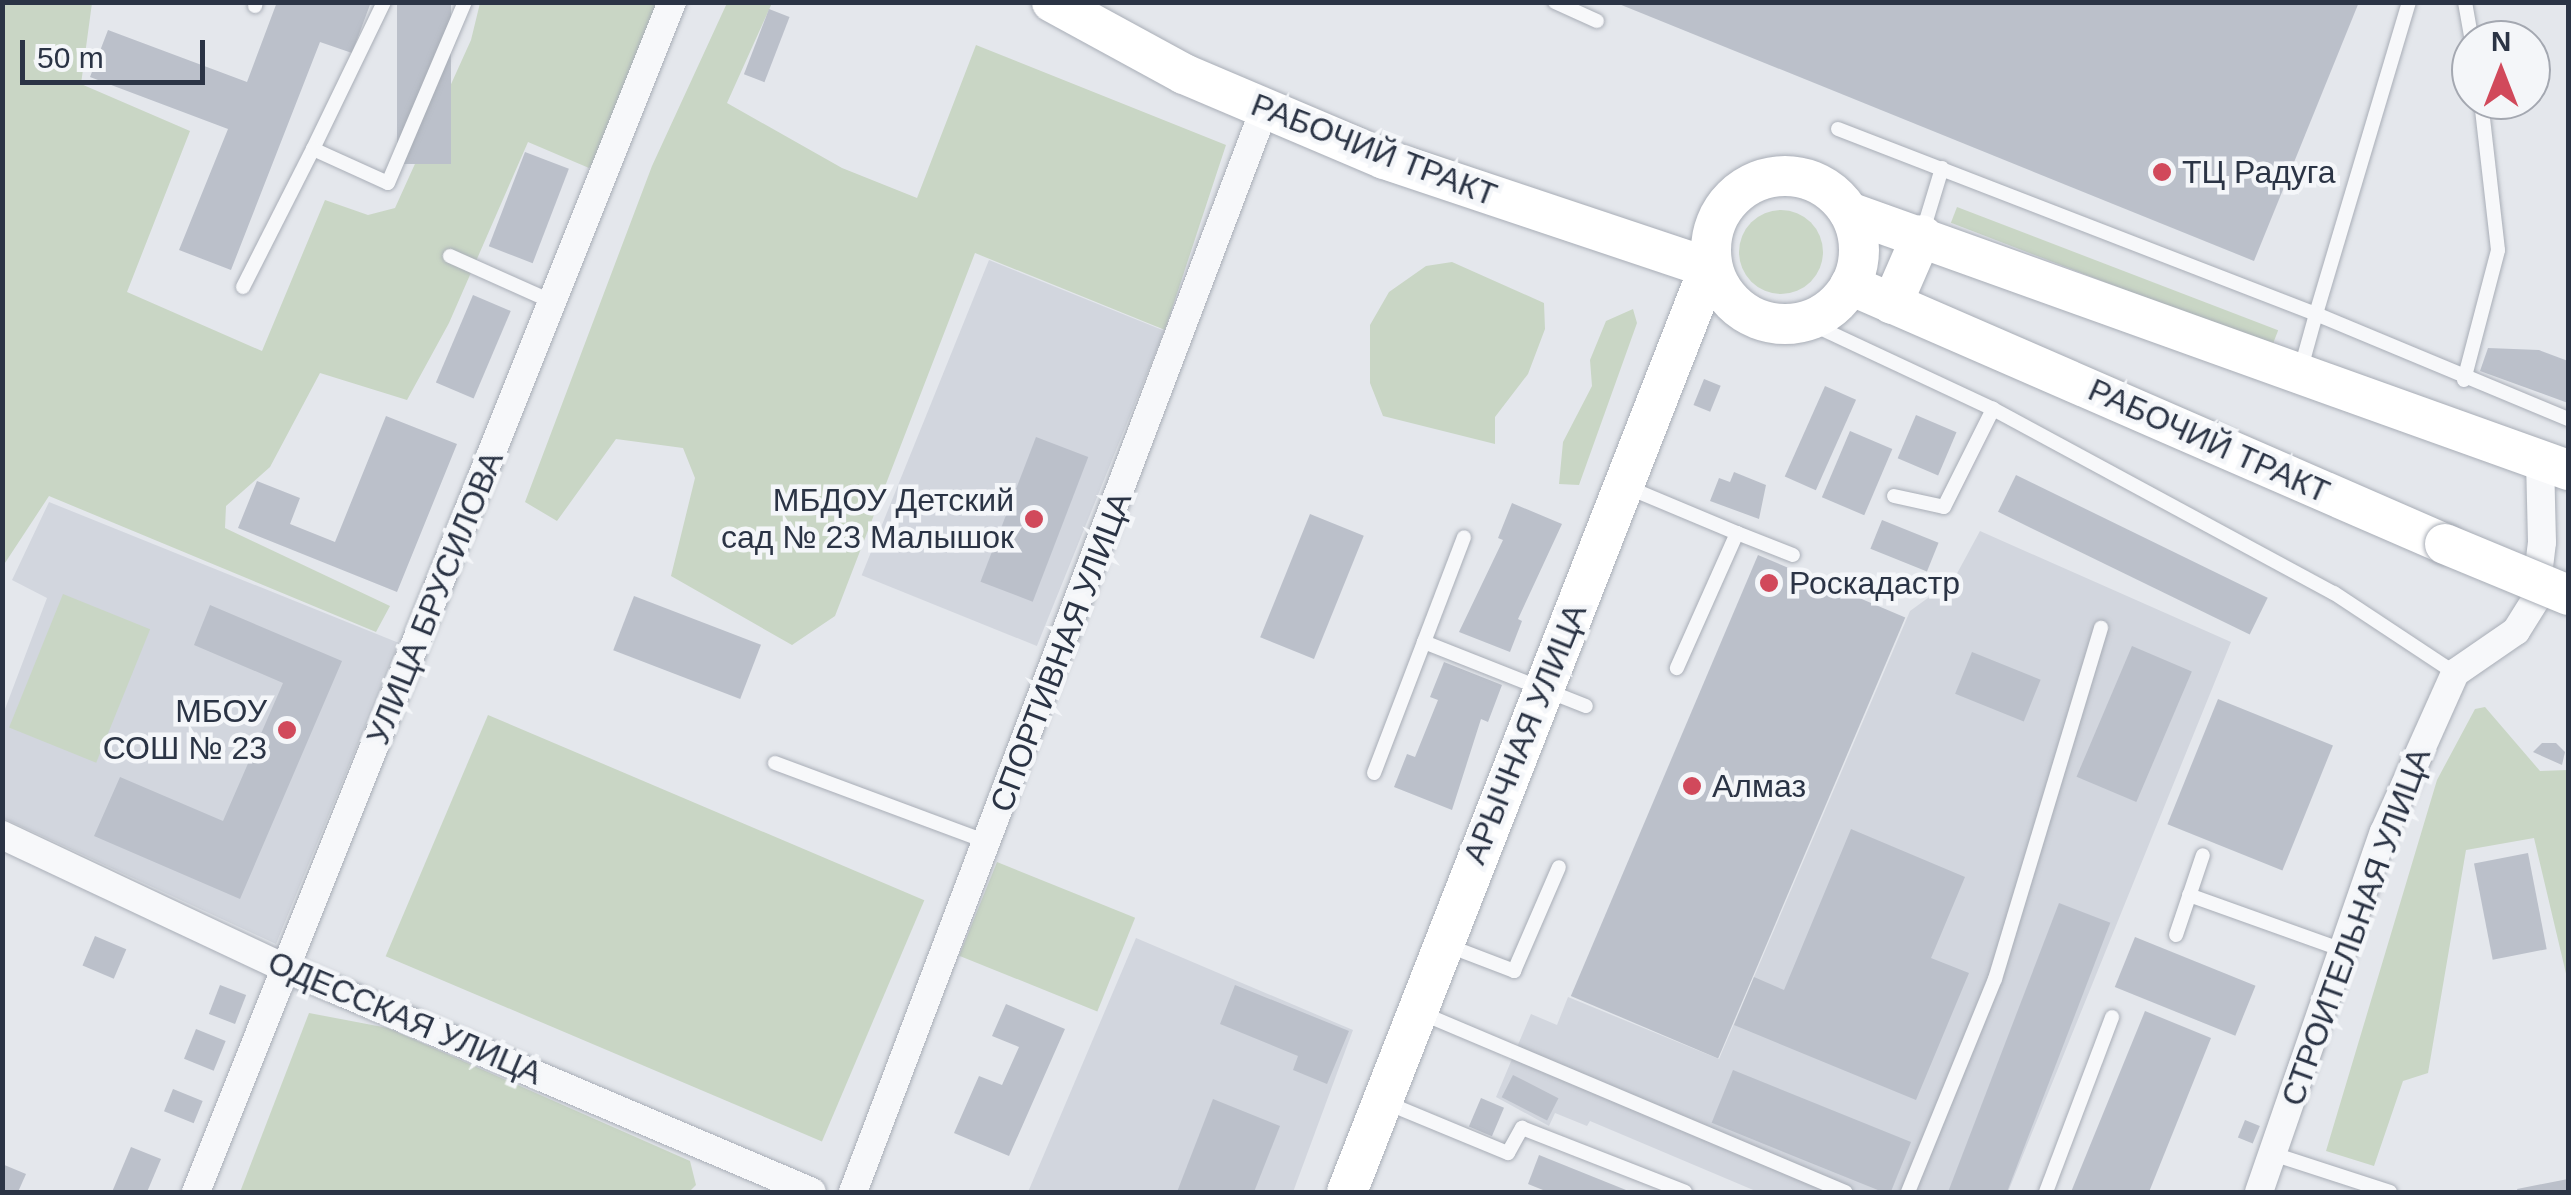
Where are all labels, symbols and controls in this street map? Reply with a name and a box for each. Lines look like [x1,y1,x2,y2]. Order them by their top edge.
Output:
scale bar [25,20,210,82]
north arrow [2451,20,2551,120]
text: N [2491,26,2511,57]
text: 50 m [37,41,104,74]
street label: РАБОЧИЙ ТРАКТ [1246,86,1502,214]
place label: ТЦ Радуга [2182,153,2336,191]
marker: ТЦ Радуга [2151,161,2173,183]
street label: РАБОЧИЙ ТРАКТ [2082,371,2336,511]
street label: УЛИЦА БРУСИЛОВА [359,446,511,750]
place label: МБДОУ Детский сад № 23 Малышок [721,482,1014,557]
street label: СПОРТИВНАЯ УЛИЦА [982,487,1140,817]
marker: МБДОУ Детский сад № 23 Малышок [1023,508,1045,530]
place label: Роскадастр [1789,564,1960,602]
marker: Роскадастр [1758,572,1780,594]
street label: АРЫЧНАЯ УЛИЦА [1455,598,1595,870]
place label: МБОУ СОШ № 23 [103,693,267,768]
marker: МБОУ СОШ № 23 [276,719,298,741]
street label: СТРОИТЕЛЬНАЯ УЛИЦА [2273,743,2439,1111]
place label: Алмаз [1712,767,1806,805]
marker: Алмаз [1681,775,1703,797]
street label: ОДЕССКАЯ УЛИЦА [262,943,548,1093]

